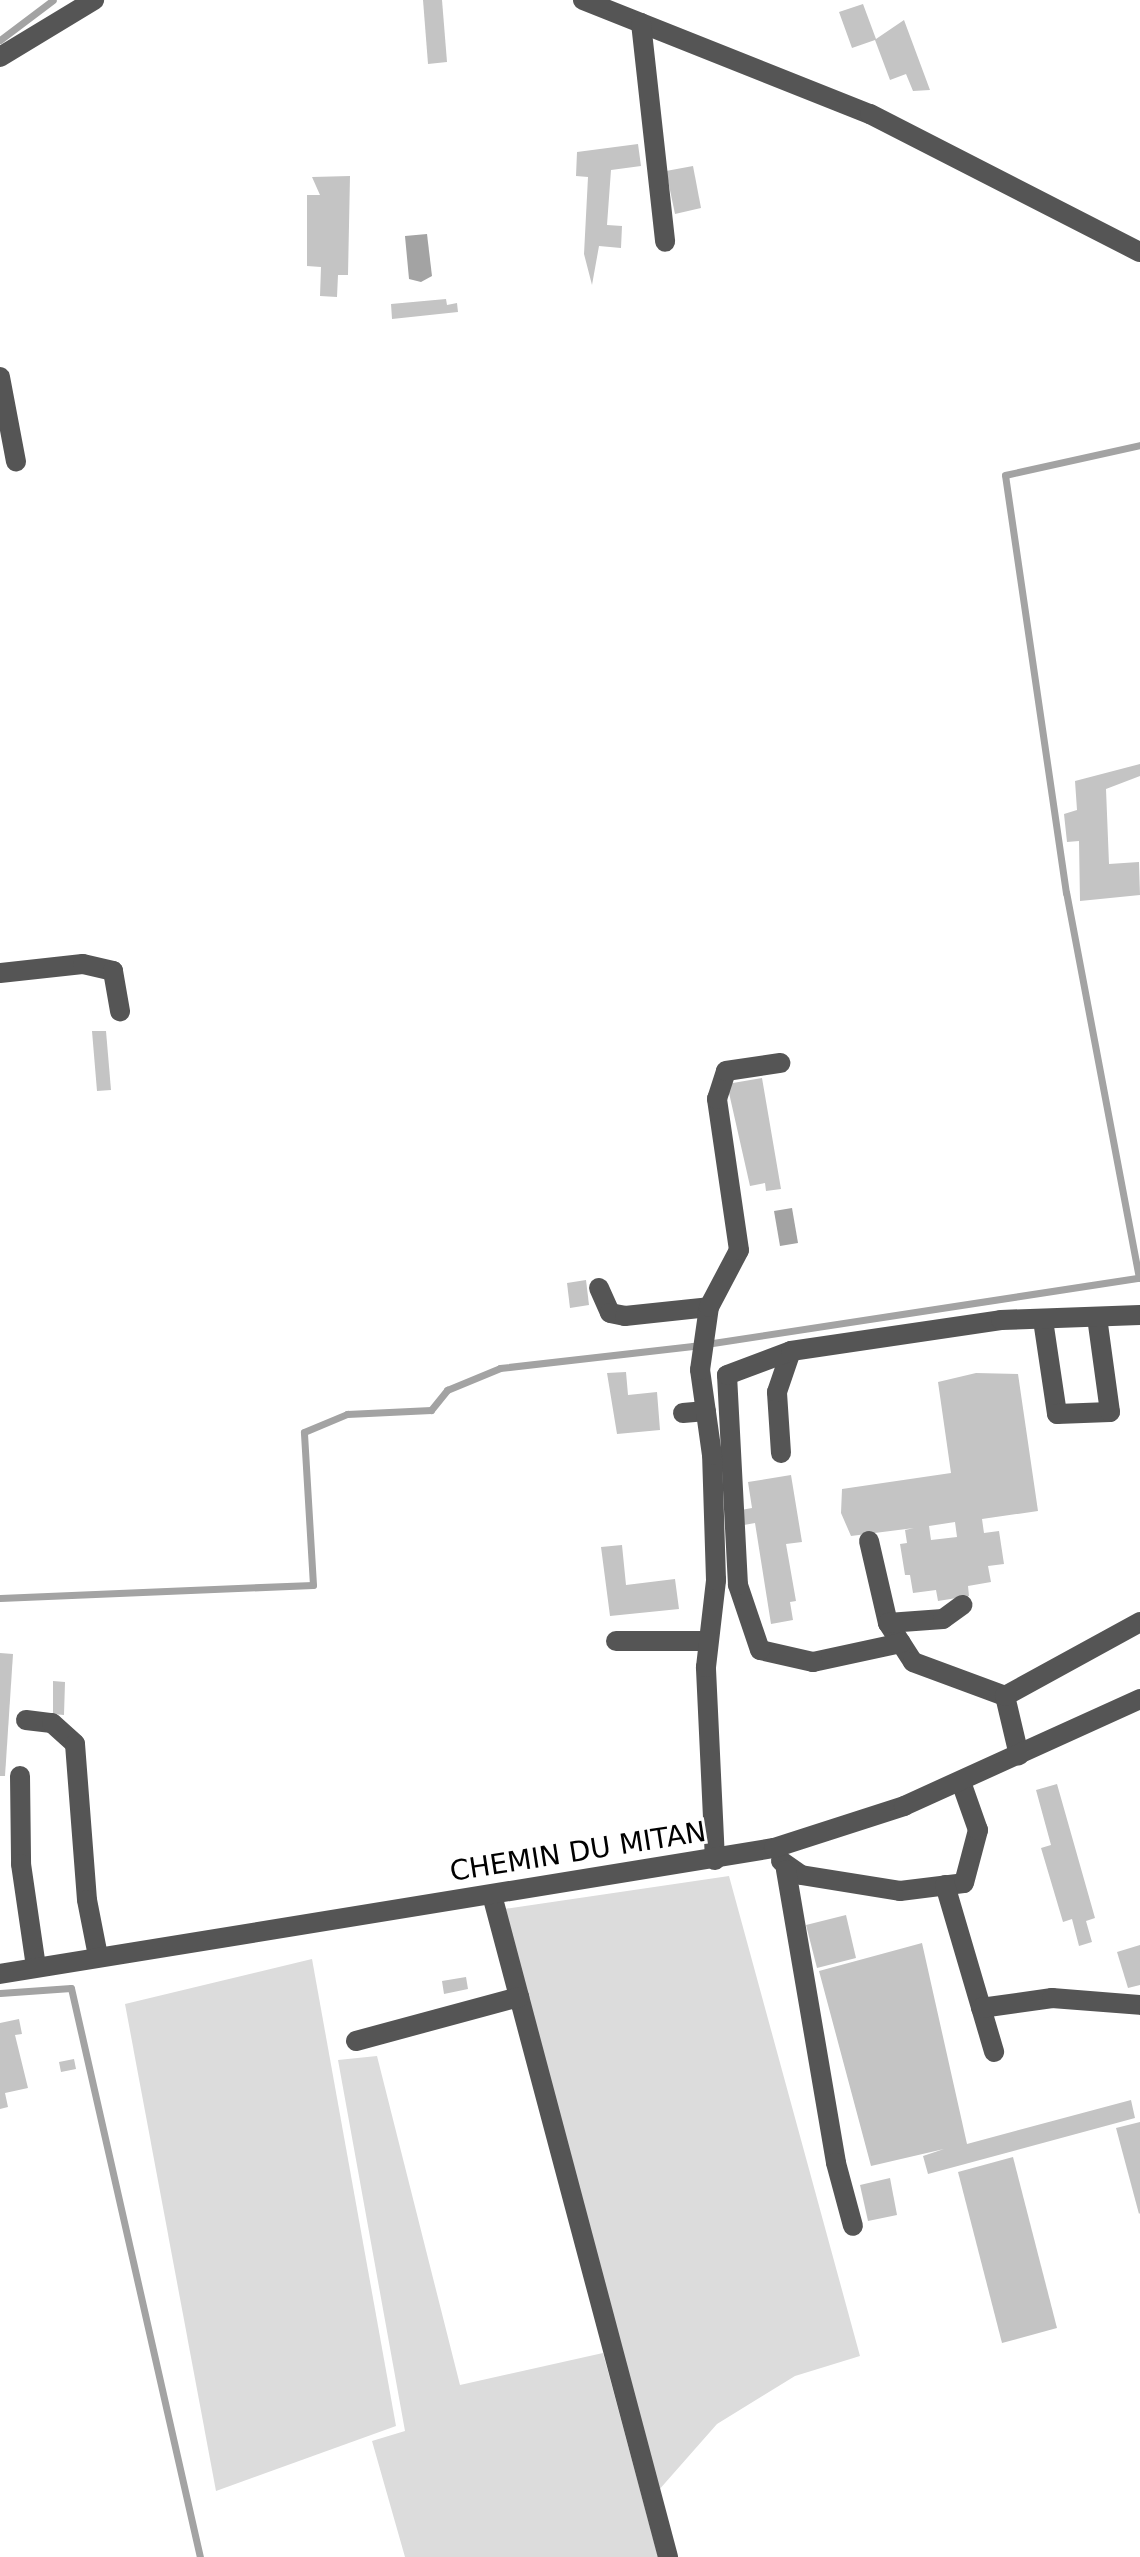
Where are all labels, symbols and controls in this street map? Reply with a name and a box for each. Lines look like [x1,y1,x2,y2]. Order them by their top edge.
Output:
street label: CHEMIN DU MITAN [447,1815,709,1889]

